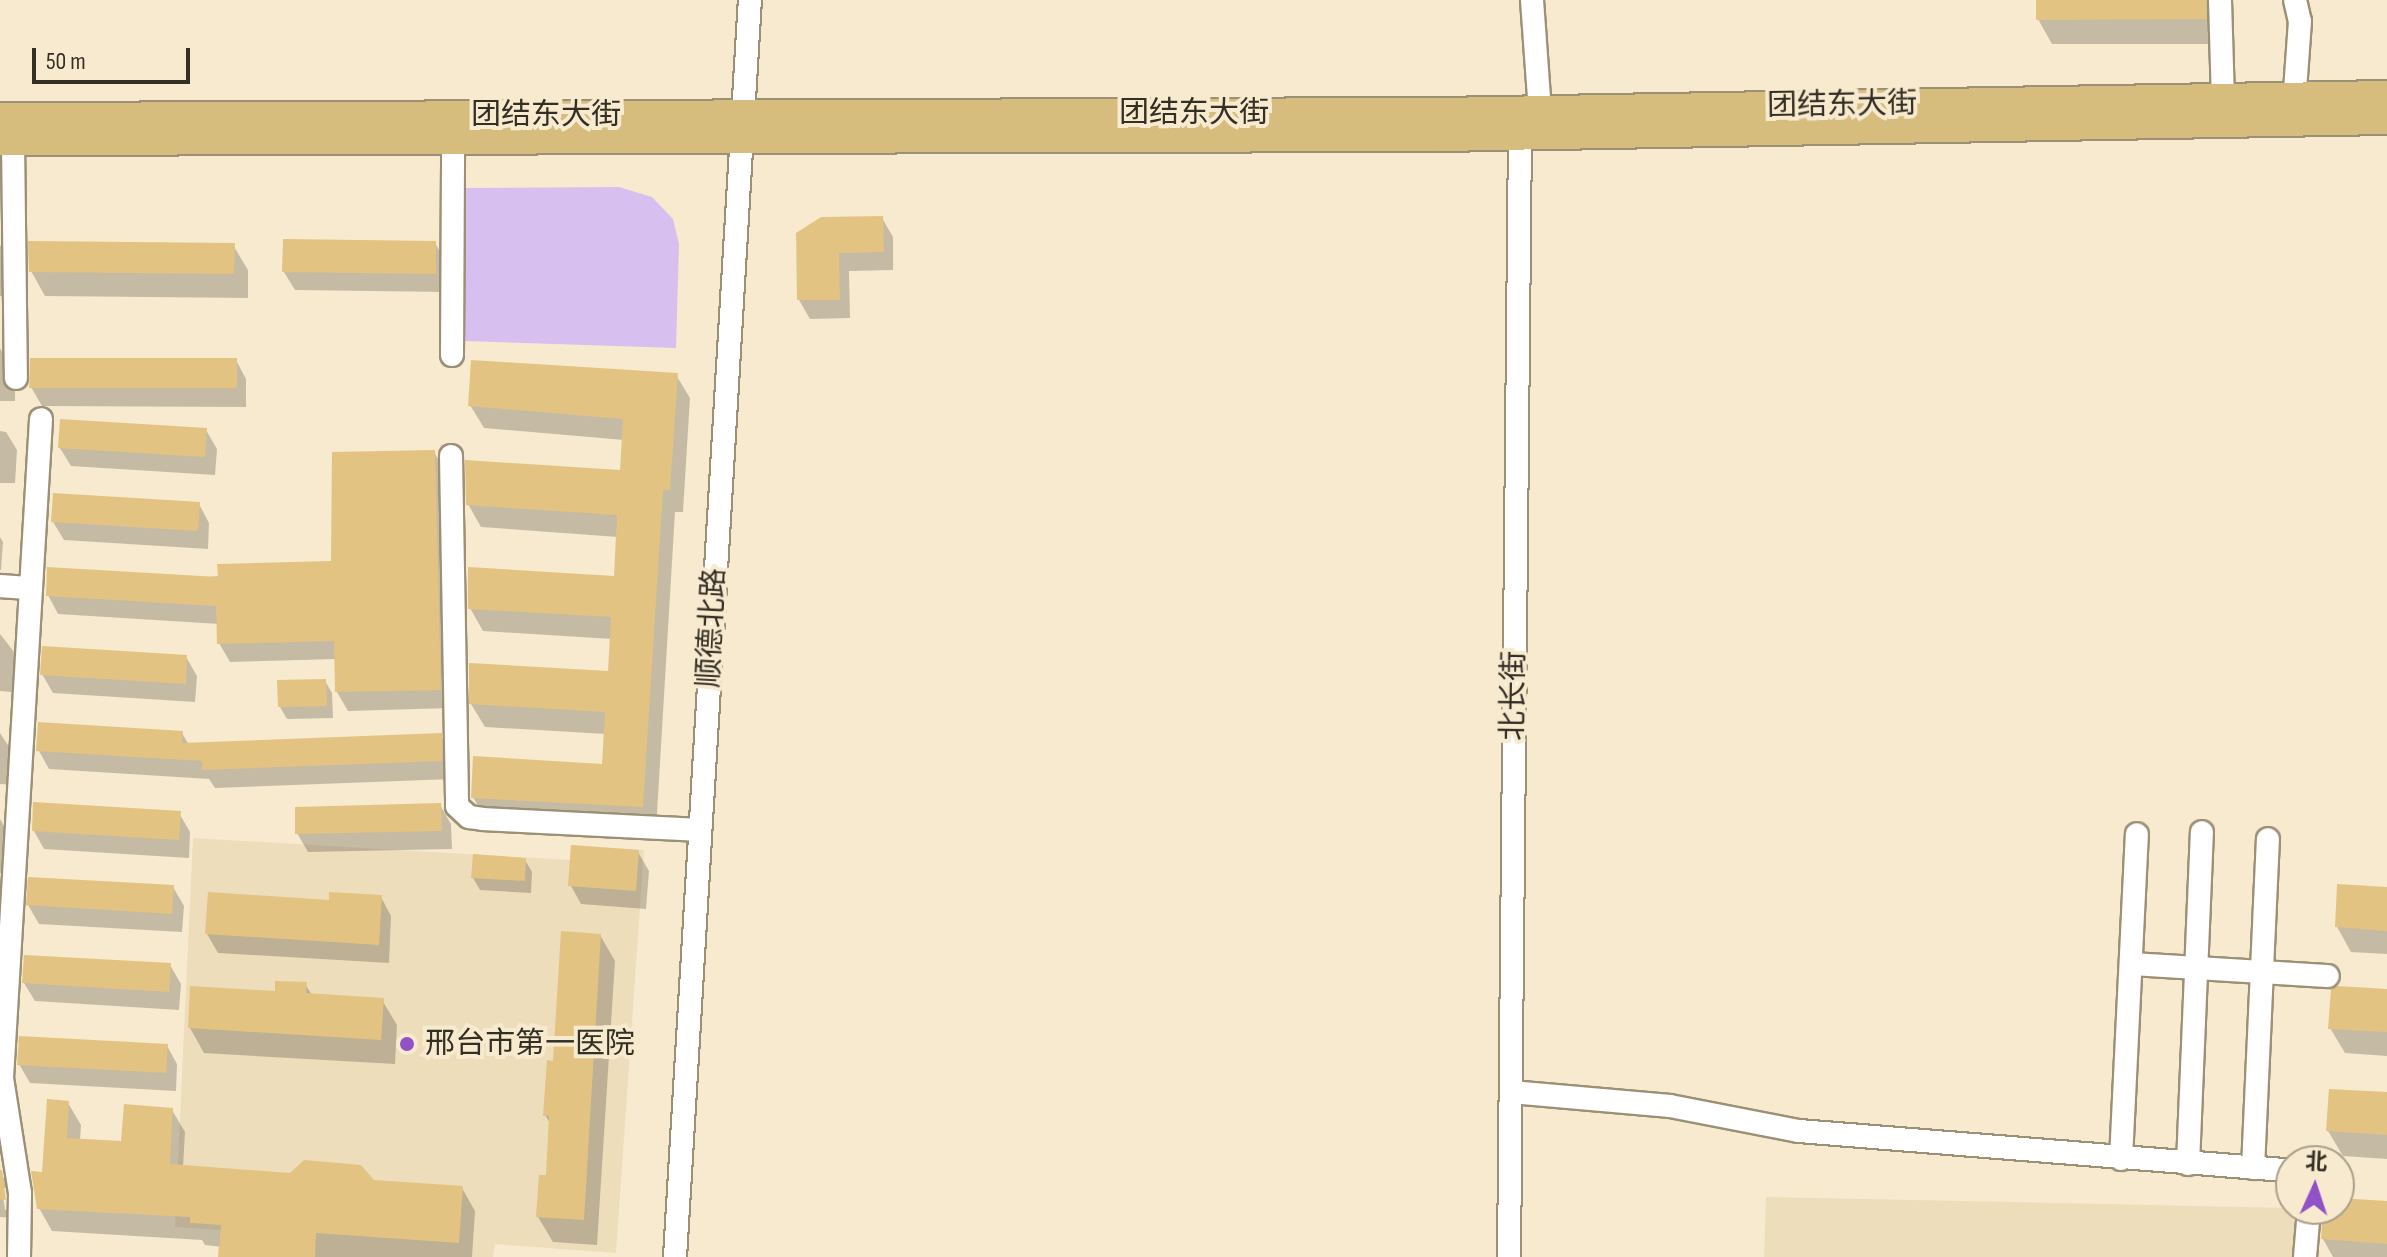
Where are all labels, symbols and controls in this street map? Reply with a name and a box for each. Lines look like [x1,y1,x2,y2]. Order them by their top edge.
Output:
scale bar [36,32,194,82]
text: 50 m [46,47,86,76]
street label: 团结东大街 [1767,86,1917,124]
street label: 团结东大街 [1119,95,1269,131]
street label: 团结东大街 [471,97,621,133]
street label: 顺德北路 [691,567,733,689]
street label: 北长街 [1495,651,1533,741]
place label: 邢台市第一医院 [425,1026,635,1062]
marker: 邢台市第一医院 [396,1033,418,1055]
north arrow [2275,1145,2355,1225]
text: 北 [2304,1148,2328,1177]

